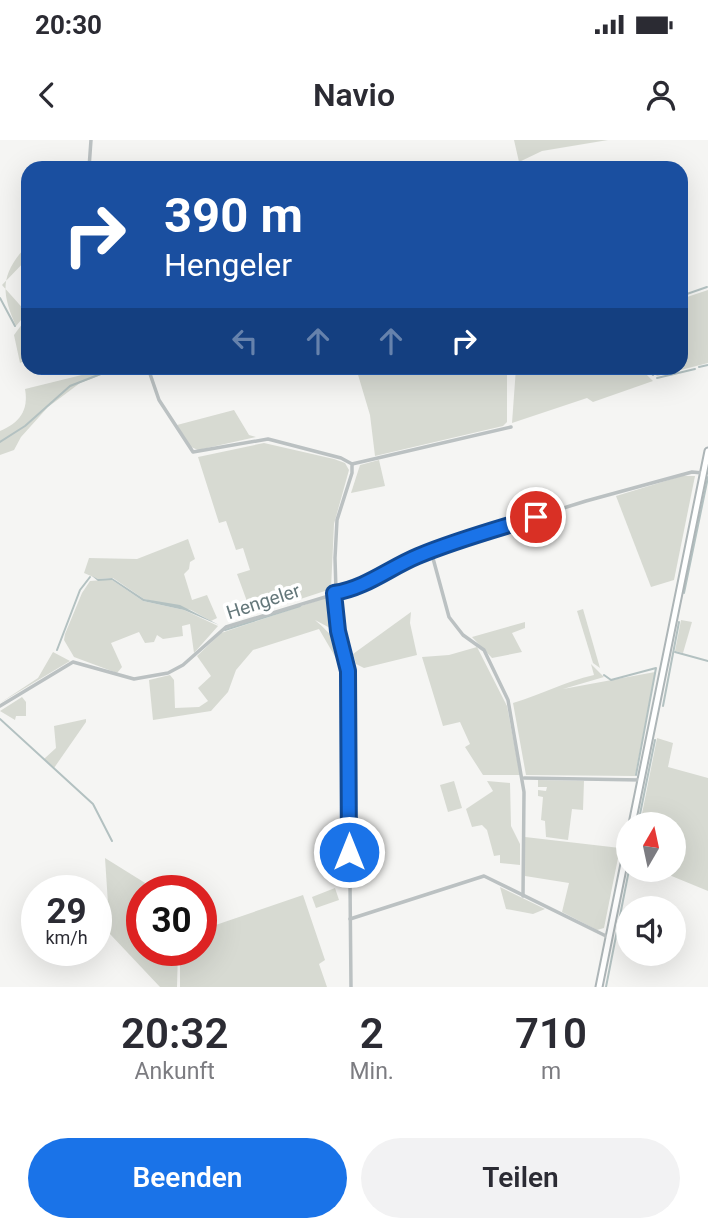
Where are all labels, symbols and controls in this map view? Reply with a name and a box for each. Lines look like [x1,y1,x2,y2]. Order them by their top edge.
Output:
text: 20:30 [35,10,102,40]
icon: back [28,76,66,114]
text: Navio [313,76,395,114]
icon: person [642,76,680,114]
text: 390 m [164,187,303,244]
icon: right [49,189,140,280]
text: Hengeler [164,246,292,284]
icon: left [226,322,264,360]
icon: ahead [299,322,337,360]
icon: ahead [372,322,410,360]
icon: right [445,322,483,360]
pin [506,487,566,547]
icon: arrive [517,498,555,536]
street label: Hengeler [223,579,303,624]
north arrow [616,812,686,882]
map controls [616,812,686,966]
position arrow [312,815,386,889]
speed limit sign: 30 [126,875,217,966]
text: 29 [46,891,87,932]
button: sound [616,896,686,966]
text: km/h [45,927,88,948]
text: 20:32 [121,1009,228,1058]
text: 2 [360,1009,384,1058]
text: 710 [515,1009,587,1058]
text: Ankunft [135,1058,215,1085]
text: Min. [349,1058,394,1085]
text: m [541,1058,561,1085]
button: Beenden [28,1138,347,1218]
button: Teilen [361,1138,680,1218]

